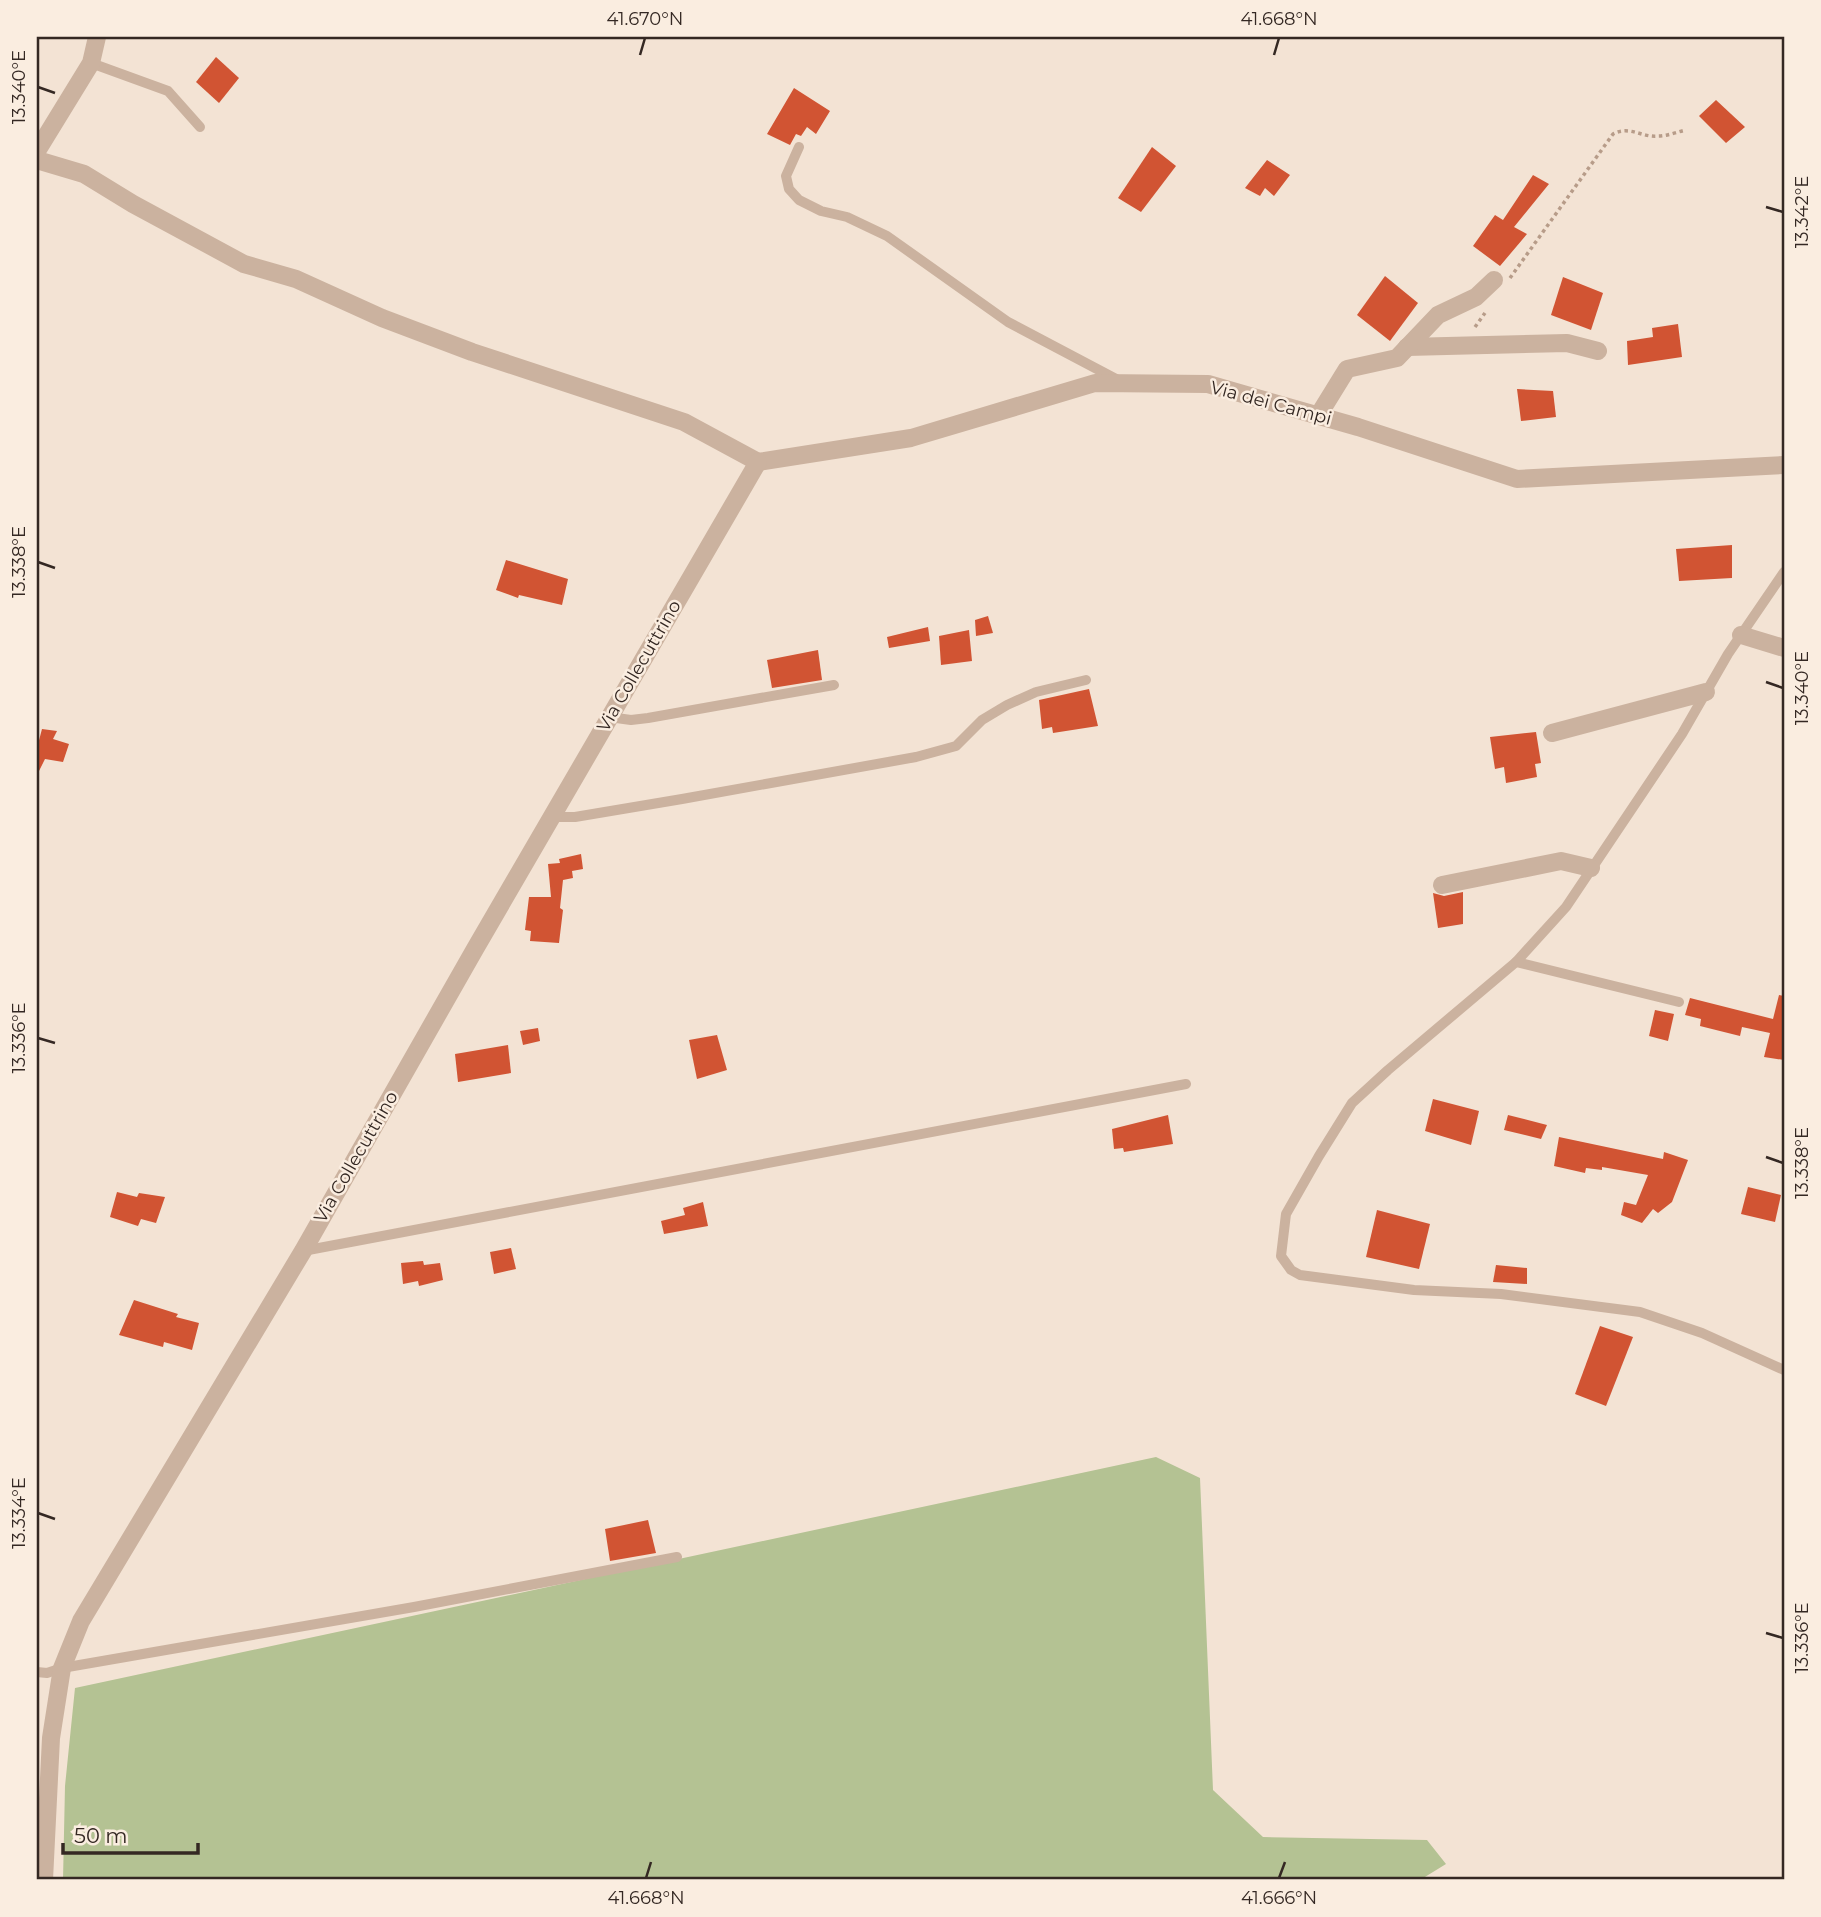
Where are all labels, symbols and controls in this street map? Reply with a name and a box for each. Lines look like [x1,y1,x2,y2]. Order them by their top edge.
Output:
text: 41.670°N [607,8,683,30]
text: 41.668°N [1240,8,1318,30]
text: 13.340°E [8,50,30,124]
text: 13.342°E [1791,176,1813,248]
street label: Via dei Campi [1208,376,1334,430]
text: 13.338°E [8,526,30,598]
street label: Via Collecuttrino [592,596,686,736]
text: 13.340°E [1791,651,1813,725]
text: 13.336°E [8,1002,30,1074]
street label: Via Collecuttrino [309,1087,403,1227]
text: 13.338°E [1791,1127,1813,1199]
text: 13.334°E [8,1477,30,1549]
text: 13.336°E [1791,1602,1813,1674]
scale bar [63,1812,198,1856]
text: 50 m [74,1823,128,1848]
text: 41.668°N [607,1887,685,1909]
text: 41.666°N [1241,1887,1317,1909]

